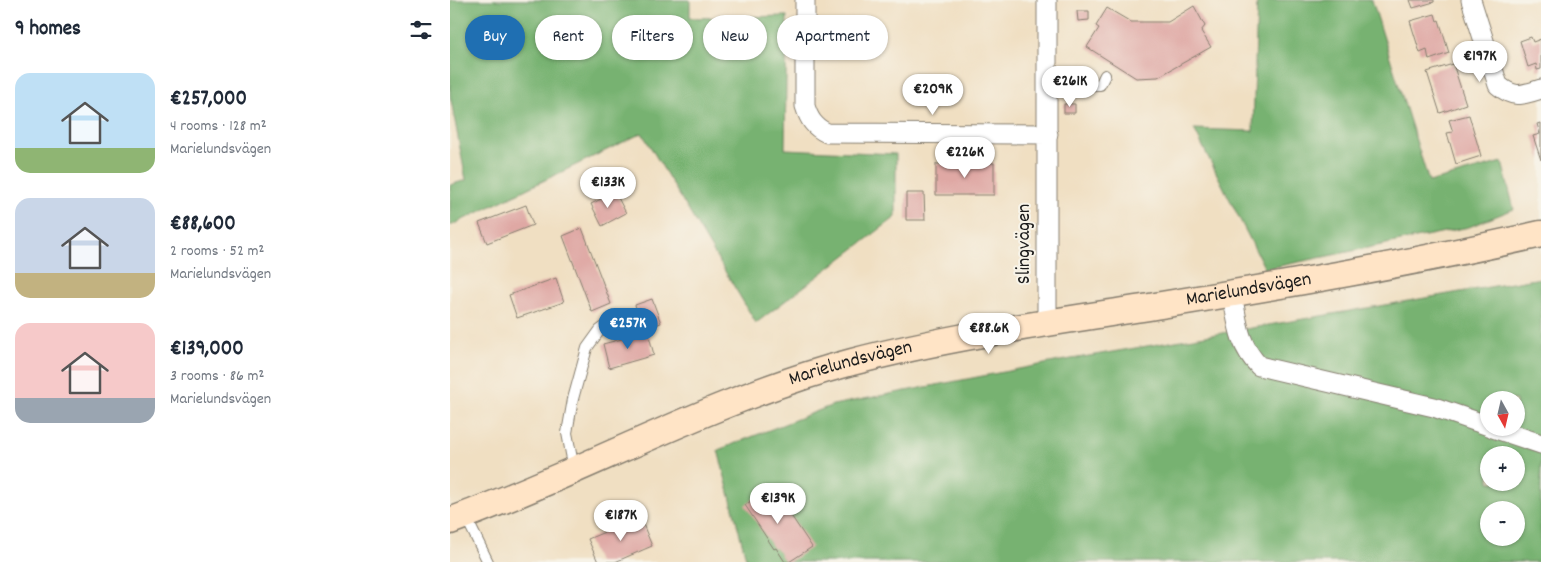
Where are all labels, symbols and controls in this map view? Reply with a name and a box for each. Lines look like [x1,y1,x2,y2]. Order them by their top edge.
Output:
text: 9 homes [15,15,81,45]
chip: Buy [465,15,525,60]
chip: Rent [535,15,602,60]
chip: Filters [612,15,693,60]
chip: New [703,15,767,60]
chip: Apartment [777,15,888,60]
icon: filters [407,16,435,44]
pin: €197K [1445,41,1515,83]
text: €197K [1463,45,1497,68]
pin: €261K [1035,66,1105,108]
text: €261K [1053,70,1087,93]
pin: €209K [898,74,968,116]
text: €209K [913,78,953,101]
text: €257,000 [170,85,247,115]
icon: home [55,93,115,153]
text: 4 rooms · 128 m² [170,115,267,138]
pin: €226K [930,136,1000,179]
text: Marielundsvägen [170,138,271,161]
text: €226K [946,141,984,164]
pin: €133K [573,166,643,209]
text: €133K [591,171,625,194]
street label: Slingvägen [1011,204,1039,284]
text: €88,600 [170,210,236,240]
icon: home [55,218,115,278]
text: 2 rooms · 52 m² [170,240,264,263]
text: Marielundsvägen [170,263,271,286]
street label: Marielundsvägen [1184,266,1314,315]
pin: €257K [593,308,663,350]
text: €257K [610,312,646,335]
pin: €88.6K [948,312,1030,355]
text: €88.6K [969,317,1009,340]
street label: Marielundsvägen [785,334,915,394]
text: €139,000 [170,335,244,365]
icon: home [55,343,115,403]
text: 3 rooms · 86 m² [170,365,264,388]
text: Marielundsvägen [170,388,271,411]
north arrow [1480,391,1525,436]
map controls [1480,391,1525,546]
button: + [1480,446,1525,491]
pin: €139K [743,482,813,525]
text: €139K [761,487,795,510]
pin: €187K [586,500,656,542]
button: − [1480,501,1525,546]
text: €187K [605,504,637,527]

